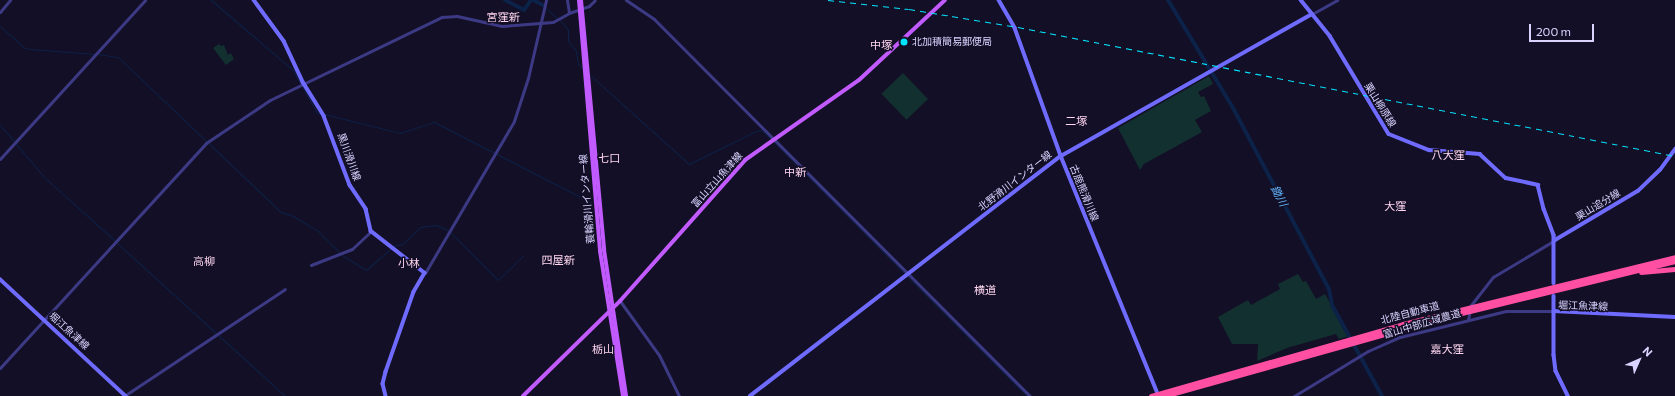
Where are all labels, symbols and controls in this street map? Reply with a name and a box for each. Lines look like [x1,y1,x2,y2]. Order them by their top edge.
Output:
district label: 宮窪新 [487,10,519,24]
scale bar [1531,16,1596,42]
text: 200 m [1536,24,1571,38]
place label: 北加積簡易郵便局 [912,36,992,48]
marker: 北加積簡易郵便局 [899,37,909,47]
district label: 中塚 [870,38,892,52]
street label: 栗山柳原線 [1362,81,1398,129]
district label: 二塚 [1065,114,1087,128]
street label: 黒川滑川線 [335,131,363,183]
district label: 八大窪 [1432,148,1464,162]
street label: 北野滑川インター線 [976,149,1054,213]
street label: 富山立山魚津線 [689,150,745,210]
district label: 七口 [598,151,620,165]
street label: 蓑輪滑川インター線 [577,154,597,244]
street label: 古鹿熊滑川線 [1067,163,1101,223]
district label: 中新 [784,165,806,179]
water label: 鋤川 [1268,183,1290,209]
street label: 栗山追分線 [1573,187,1623,223]
district label: 大窪 [1384,199,1406,213]
district label: 四屋新 [542,253,574,267]
district label: 高柳 [193,254,215,268]
district label: 小林 [398,256,420,270]
district label: 横道 [974,283,996,297]
street label: 北陸自動車道 [1379,299,1441,327]
street label: 堀江魚津線 [1558,299,1608,313]
street label: 富山中部広域農道 [1382,307,1462,341]
street label: 堀江魚津線 [46,310,92,352]
north arrow [1619,340,1659,380]
district label: 栃山 [592,342,614,356]
district label: 嘉大窪 [1431,342,1463,356]
text: N [1640,344,1655,359]

